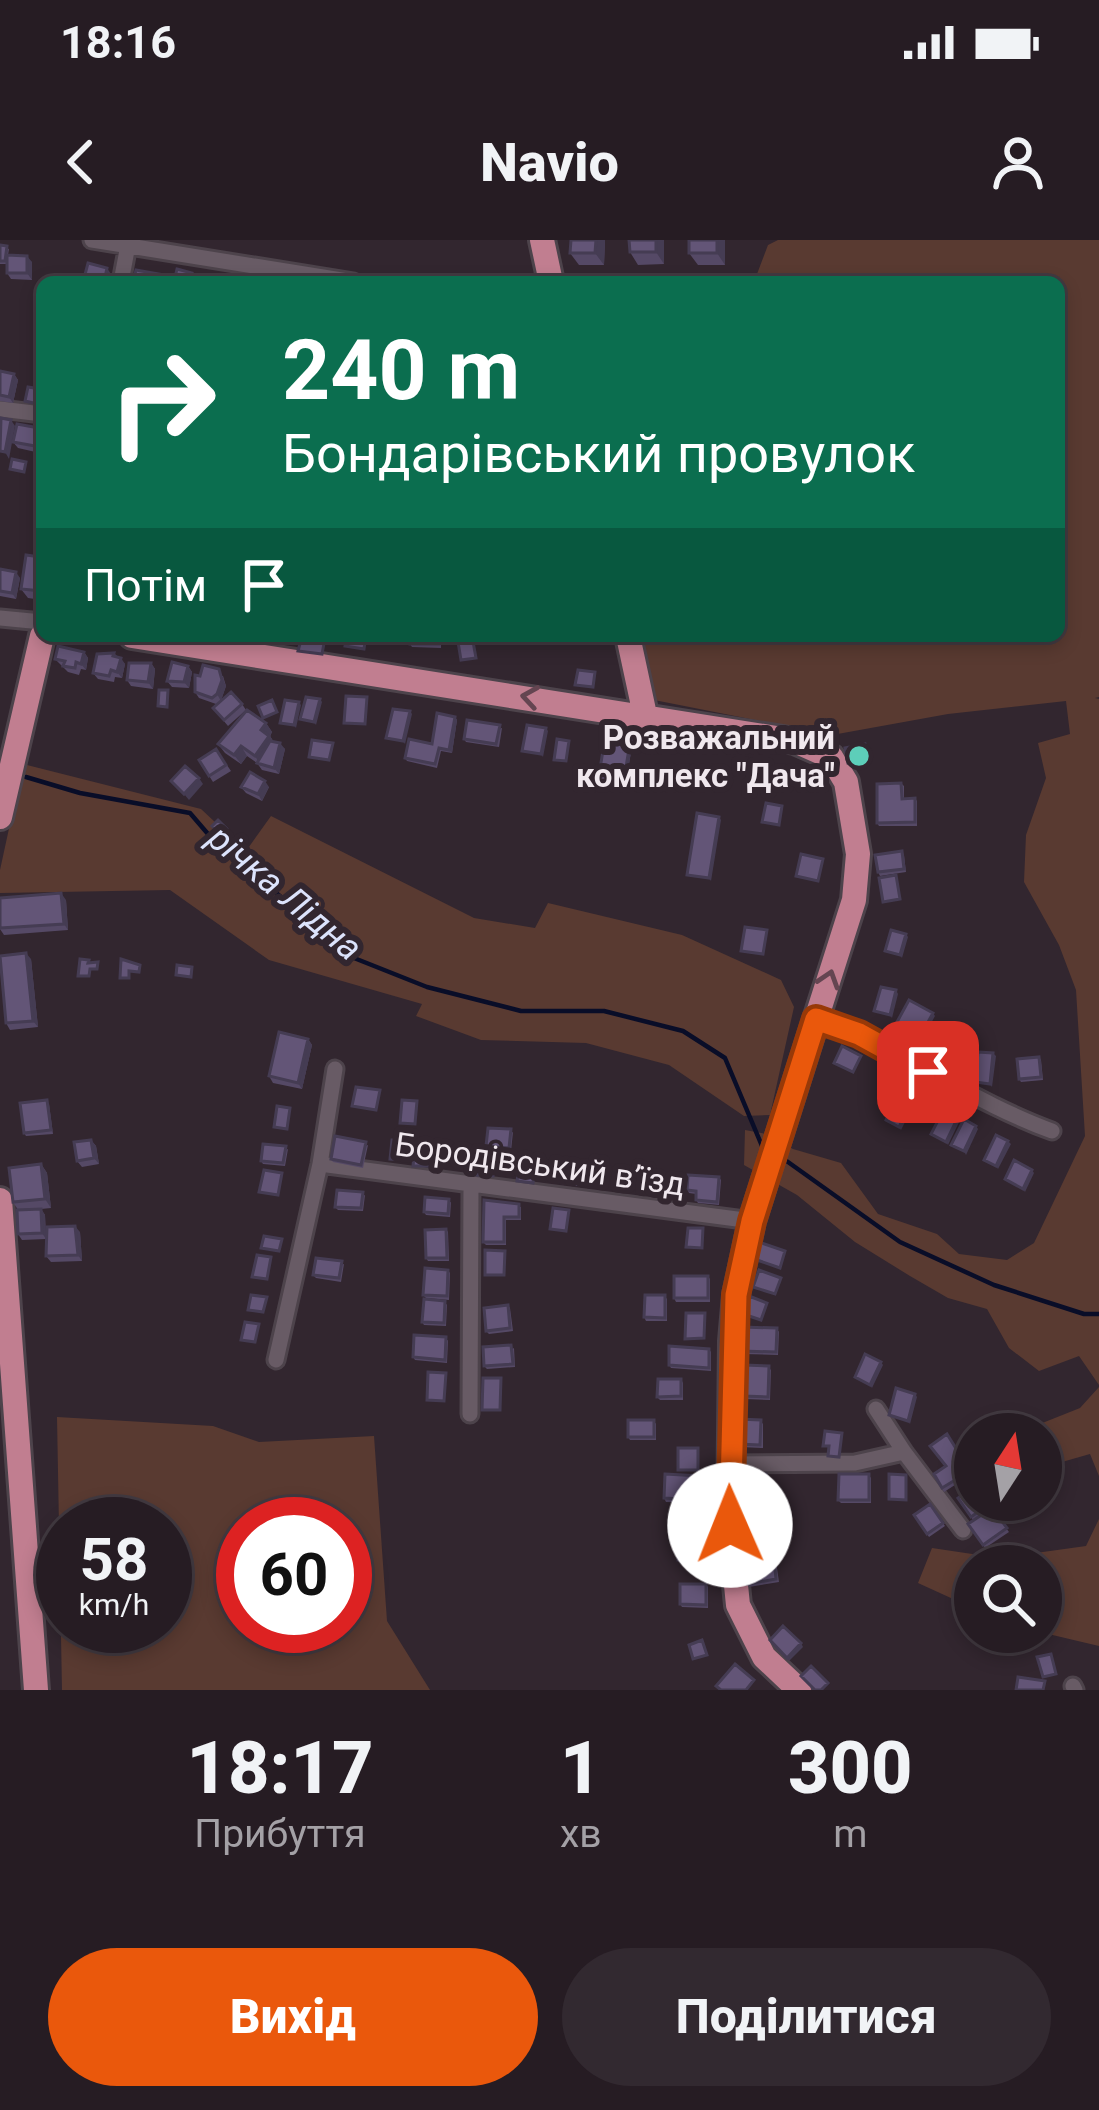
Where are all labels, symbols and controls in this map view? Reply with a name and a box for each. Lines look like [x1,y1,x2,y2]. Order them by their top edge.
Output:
text: 18:16 [60,16,176,69]
icon: back [48,129,114,195]
icon: person [985,129,1051,195]
text: Navio [480,131,619,194]
text: 240 m [282,321,520,420]
icon: right [84,324,240,480]
text: Бондарівський провулок [282,422,915,485]
icon: arrive [231,552,297,618]
text: Потім [84,559,207,612]
one-way arrow [520,685,539,711]
place label: Розважальний комплекс "Дача" [576,718,835,795]
marker: Розважальний комплекс "Дача" [846,743,872,769]
water label: річка Лідна [199,816,370,969]
one-way arrow [814,969,839,990]
pin [877,1021,979,1123]
icon: arrive [895,1039,961,1105]
street label: Бородівський в’їзд [393,1124,687,1204]
north arrow [954,1413,1062,1521]
map controls [954,1413,1062,1653]
position arrow [667,1462,793,1588]
speed limit sign: 60 [216,1497,372,1653]
text: 58 [80,1524,148,1595]
button: search [954,1545,1062,1653]
text: km/h [79,1587,149,1622]
text: 18:17 [186,1726,373,1811]
text: 1 [560,1726,602,1811]
text: 300 [788,1726,913,1811]
text: Прибуття [194,1811,366,1857]
text: хв [560,1811,602,1857]
text: m [833,1811,867,1857]
button: Вихід [48,1948,538,2086]
button: Поділитися [562,1948,1051,2086]

